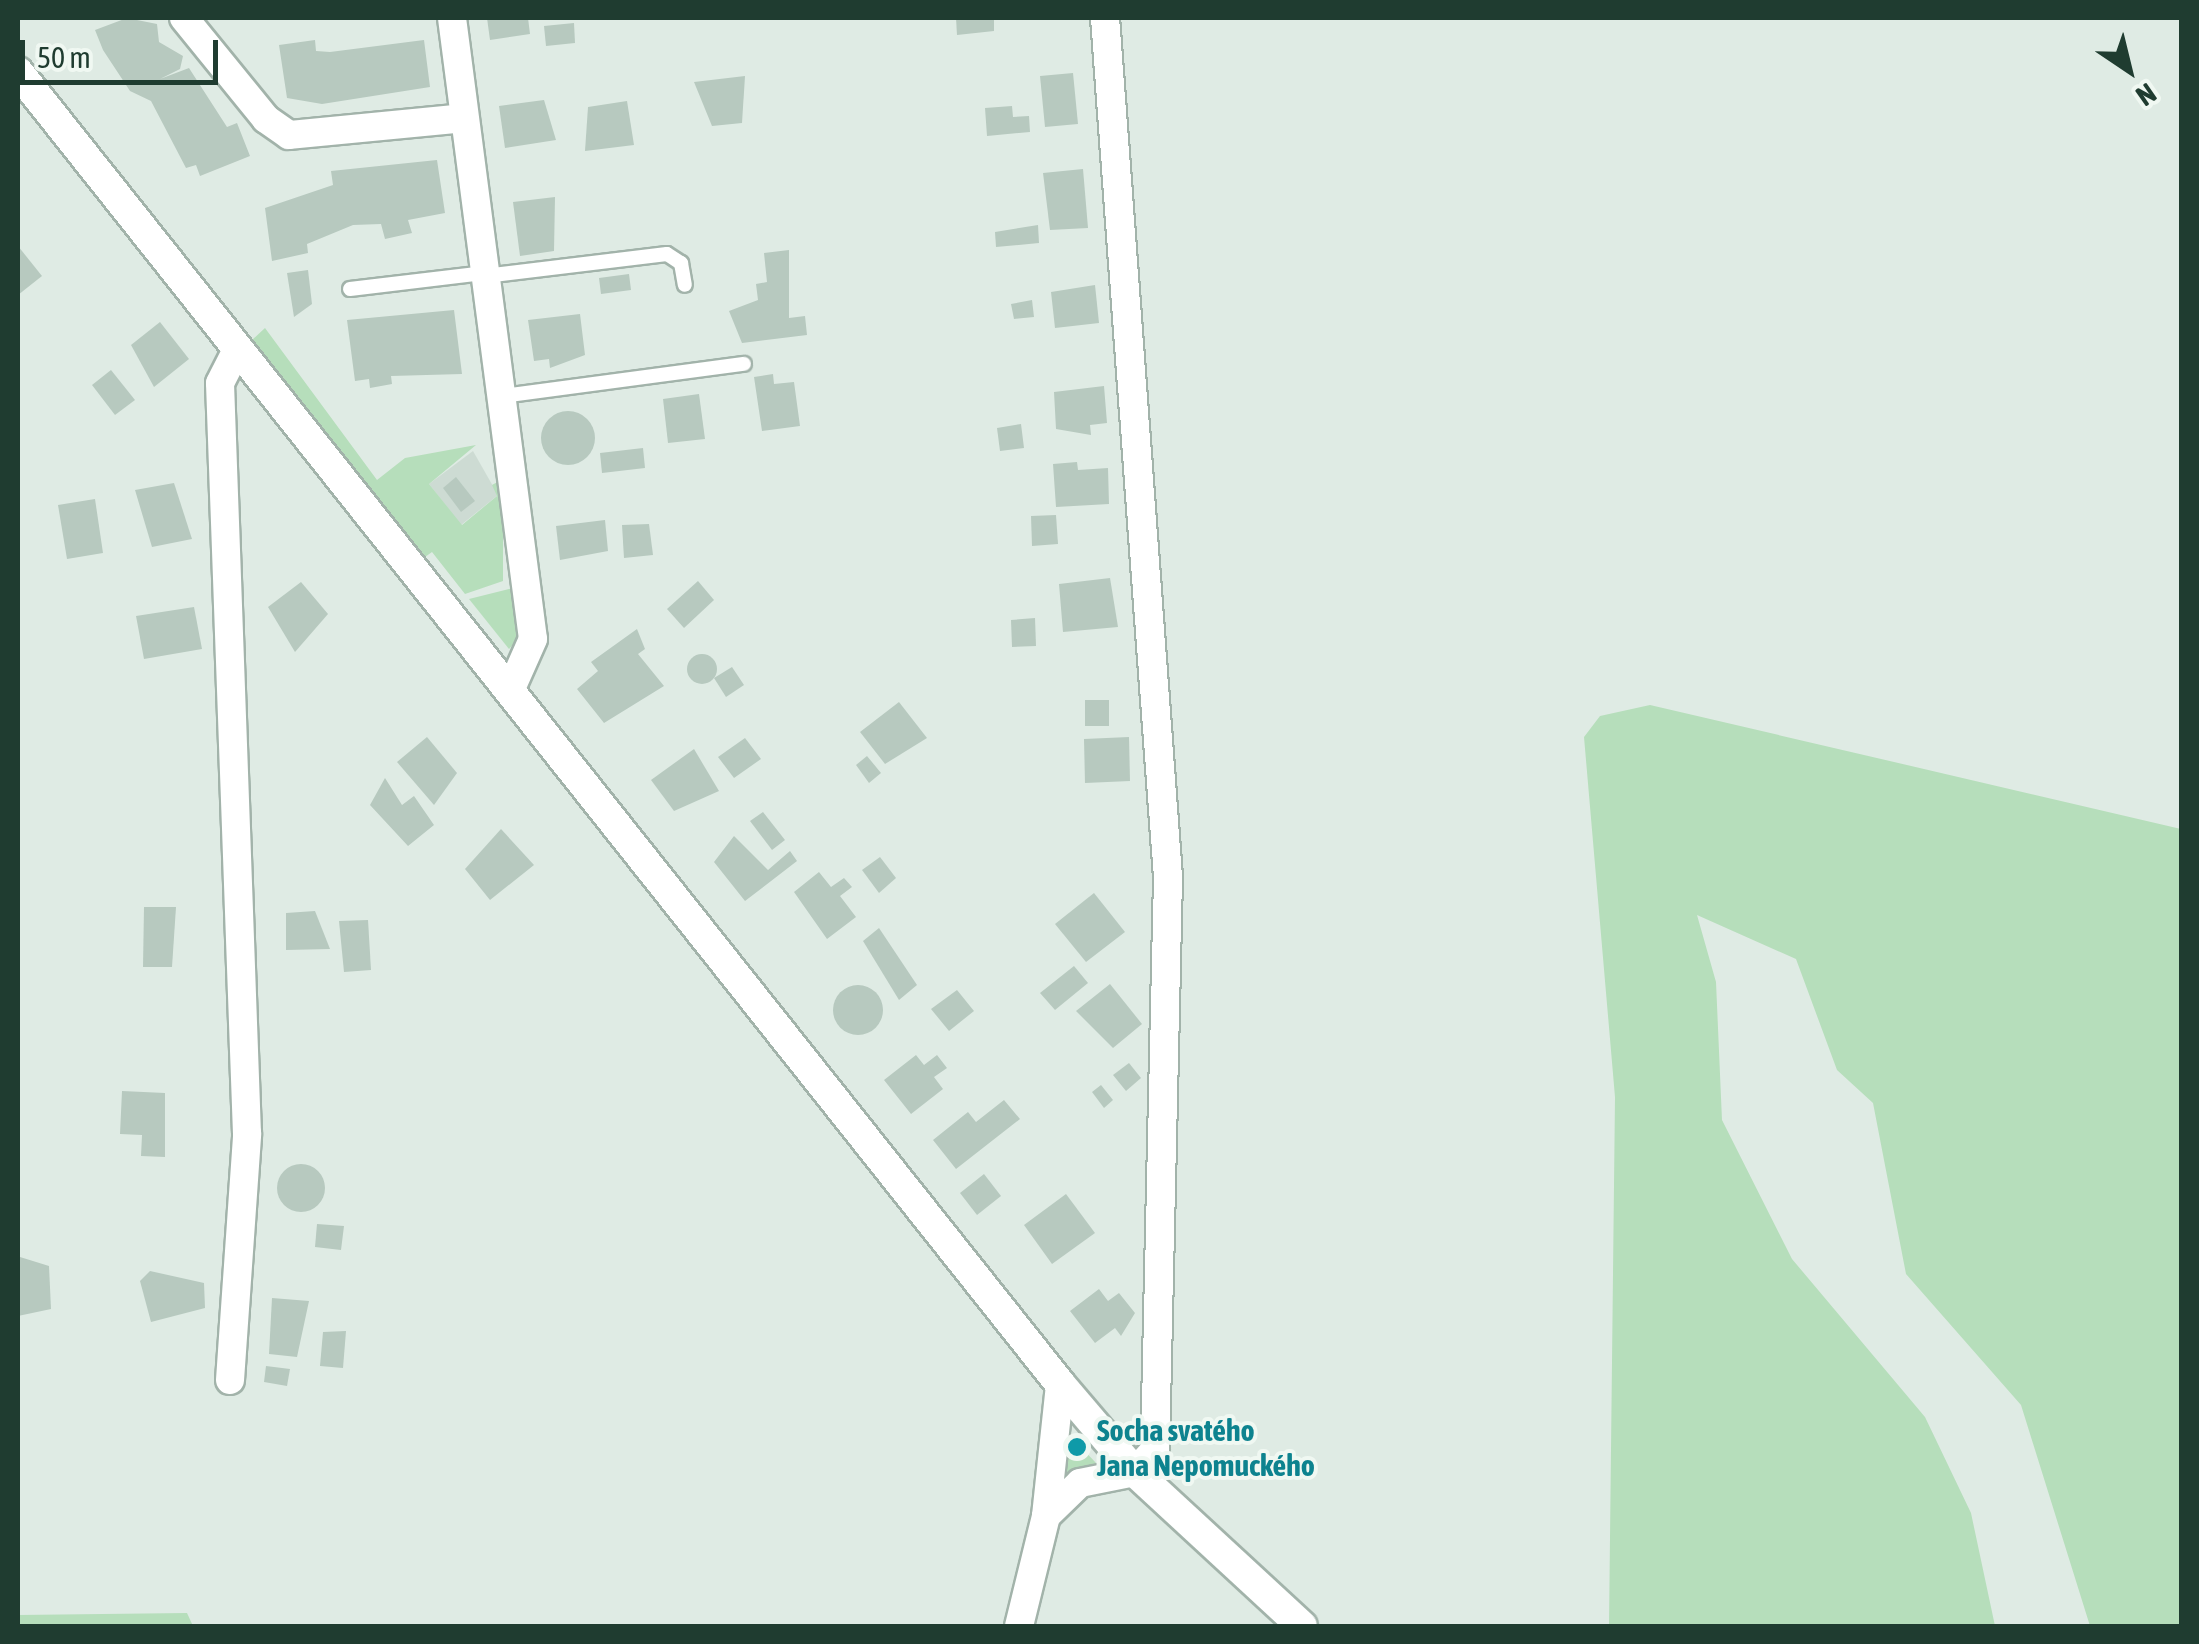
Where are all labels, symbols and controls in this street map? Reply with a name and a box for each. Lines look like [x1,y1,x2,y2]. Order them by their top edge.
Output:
scale bar [25,20,222,82]
north arrow [2079,20,2179,120]
text: 50 m [37,40,91,74]
text: N [2130,77,2162,112]
place label: Socha svatého Jana Nepomuckého [1097,1412,1315,1482]
marker: Socha svatého Jana Nepomuckého [1066,1436,1088,1458]

